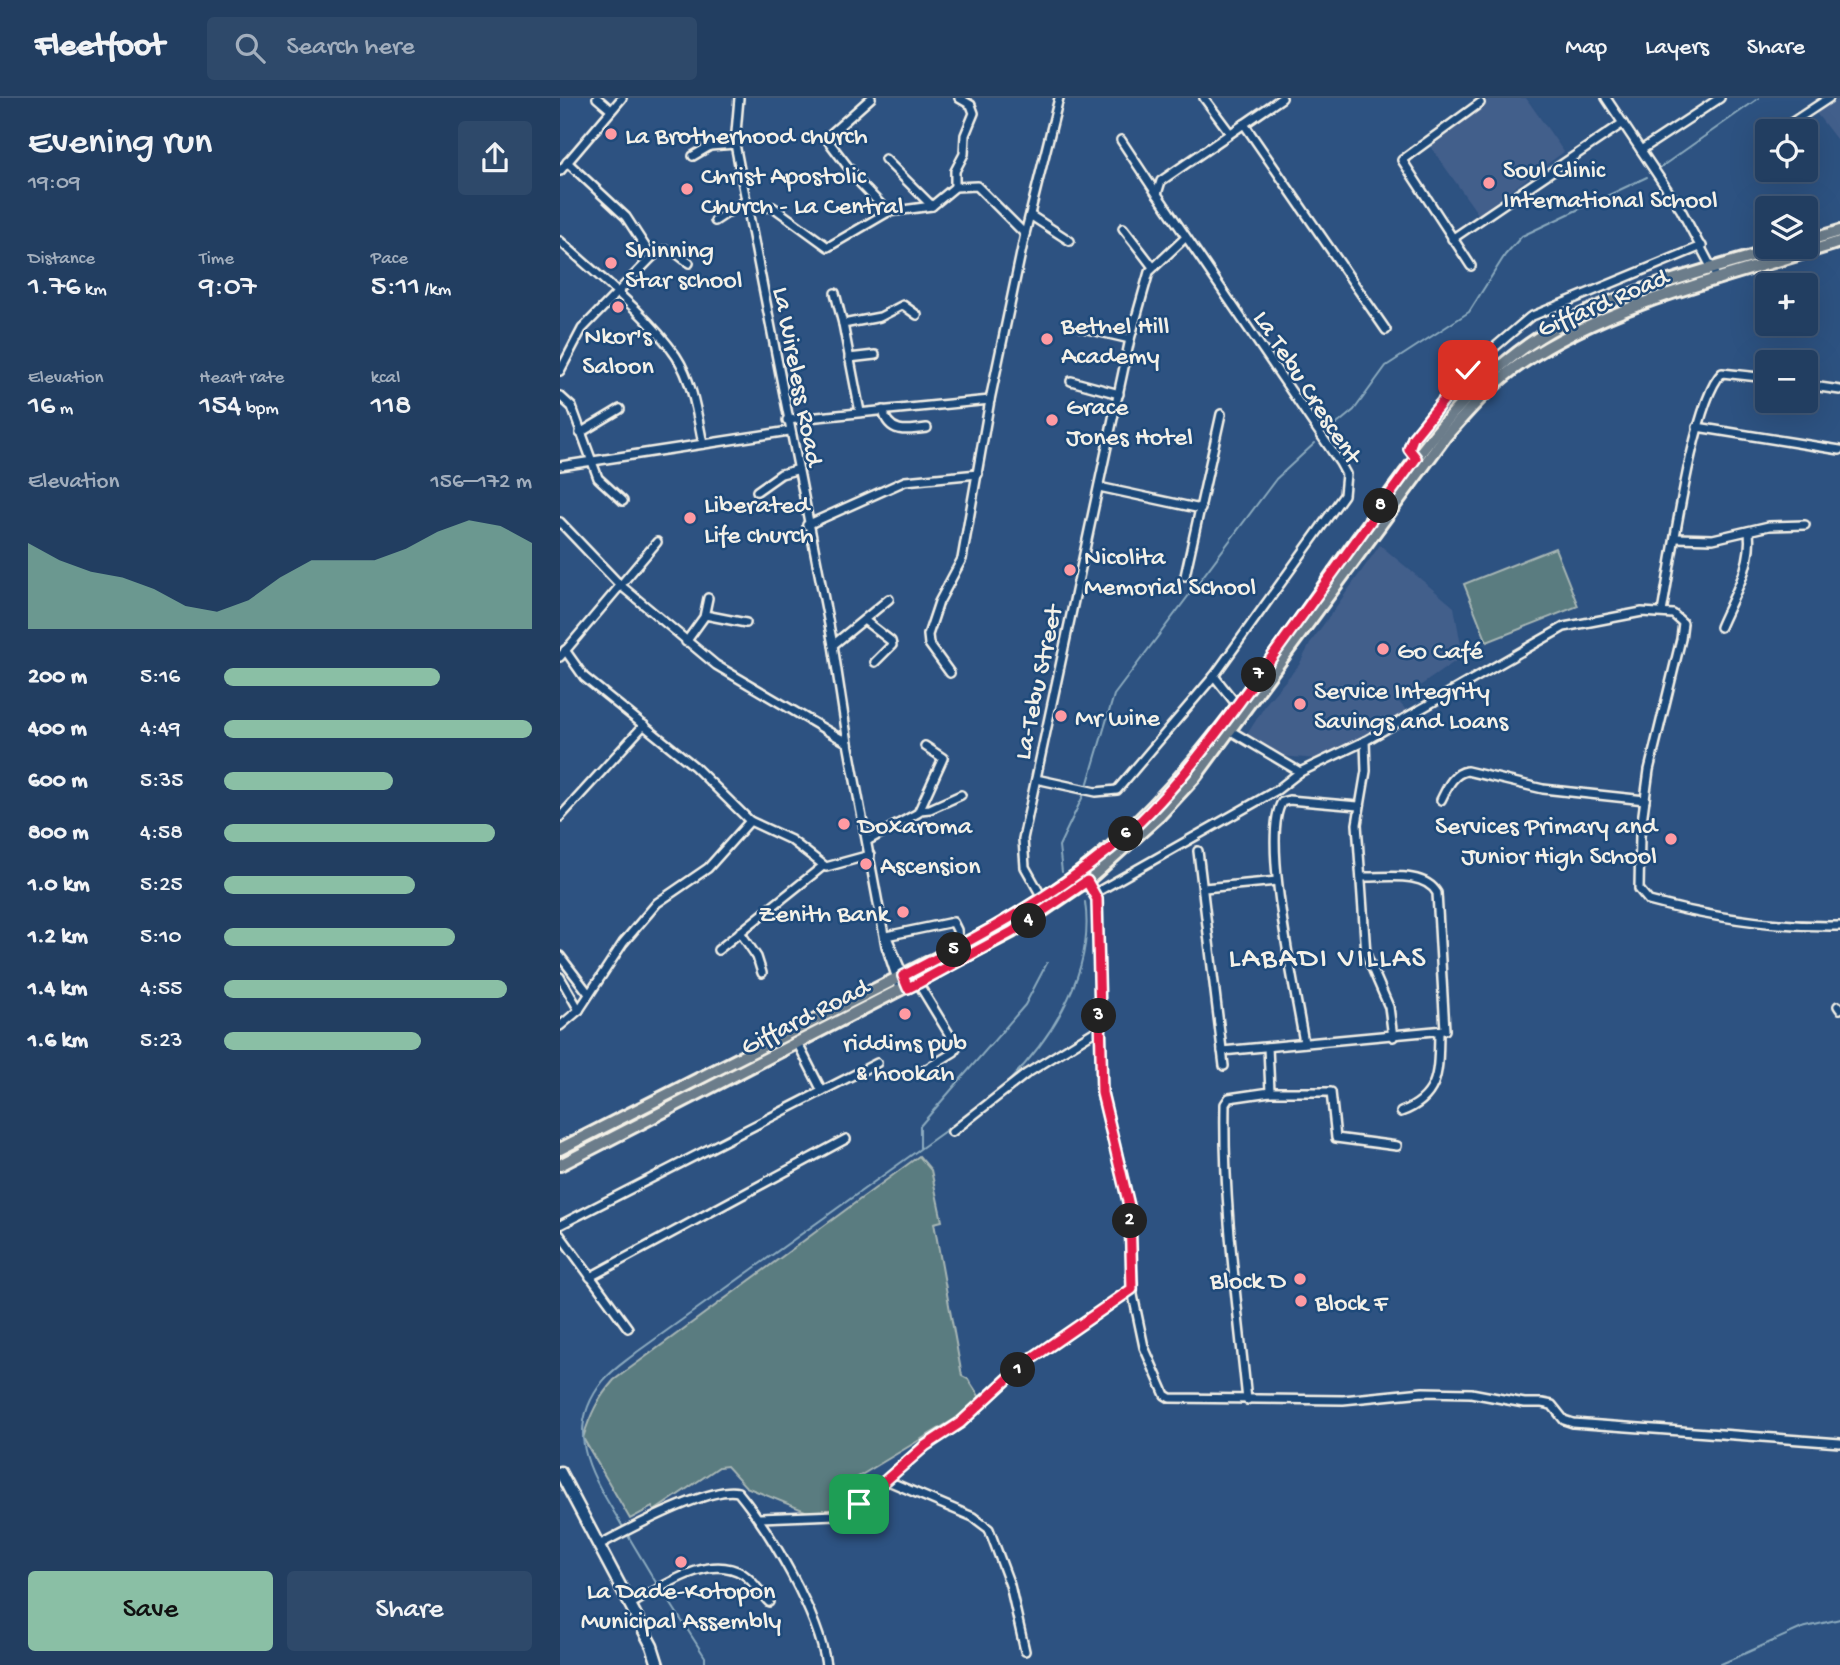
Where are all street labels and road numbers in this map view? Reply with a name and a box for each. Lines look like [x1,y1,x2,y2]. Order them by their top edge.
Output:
street label: Giffard Road [1533,263,1676,347]
street label: La Wireless Road [763,285,828,471]
street label: La Tebu Crescent [1244,306,1368,473]
street label: La-Tebu Street [1009,601,1072,763]
street label: Giffard Road [737,973,877,1065]

